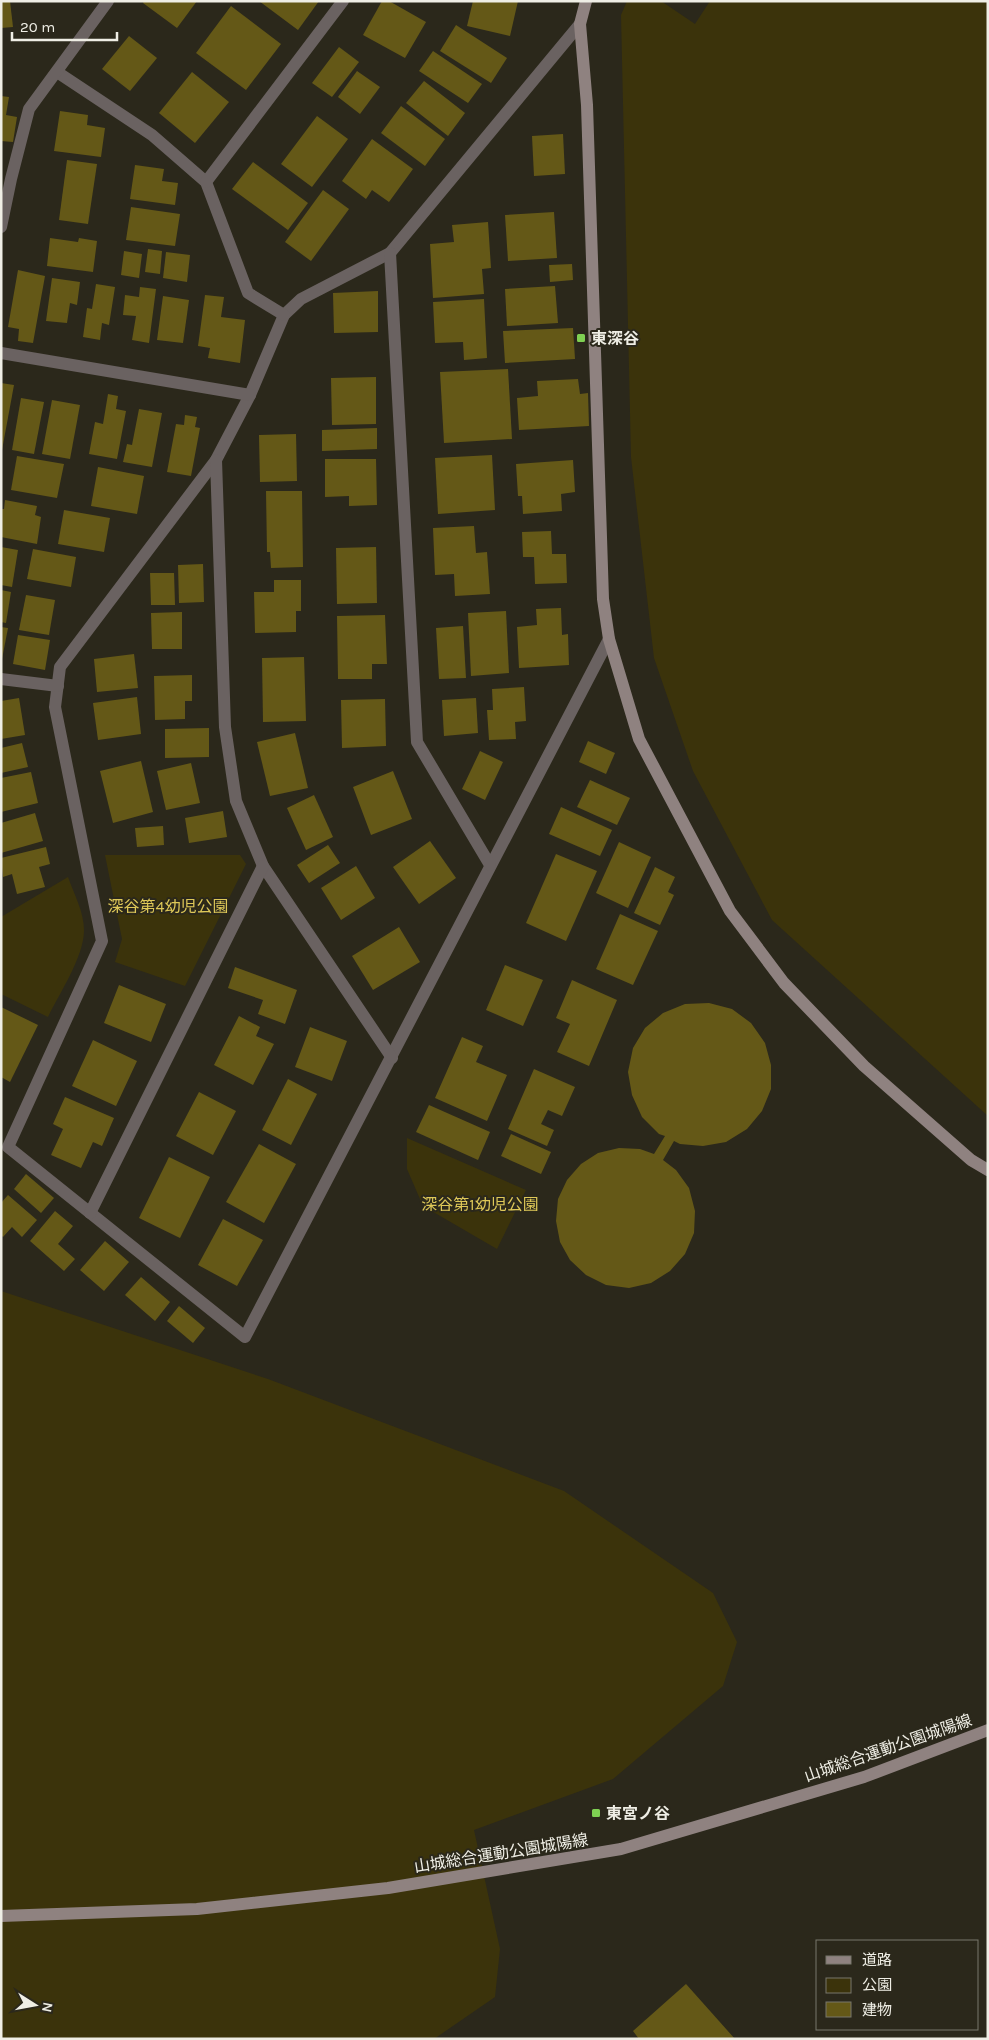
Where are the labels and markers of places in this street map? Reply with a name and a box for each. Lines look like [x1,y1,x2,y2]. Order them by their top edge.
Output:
place label: 東深谷 [591,329,639,348]
marker: 東深谷 [575,332,587,344]
place label: 東宮ノ谷 [606,1804,670,1823]
marker: 東宮ノ谷 [590,1807,602,1819]

